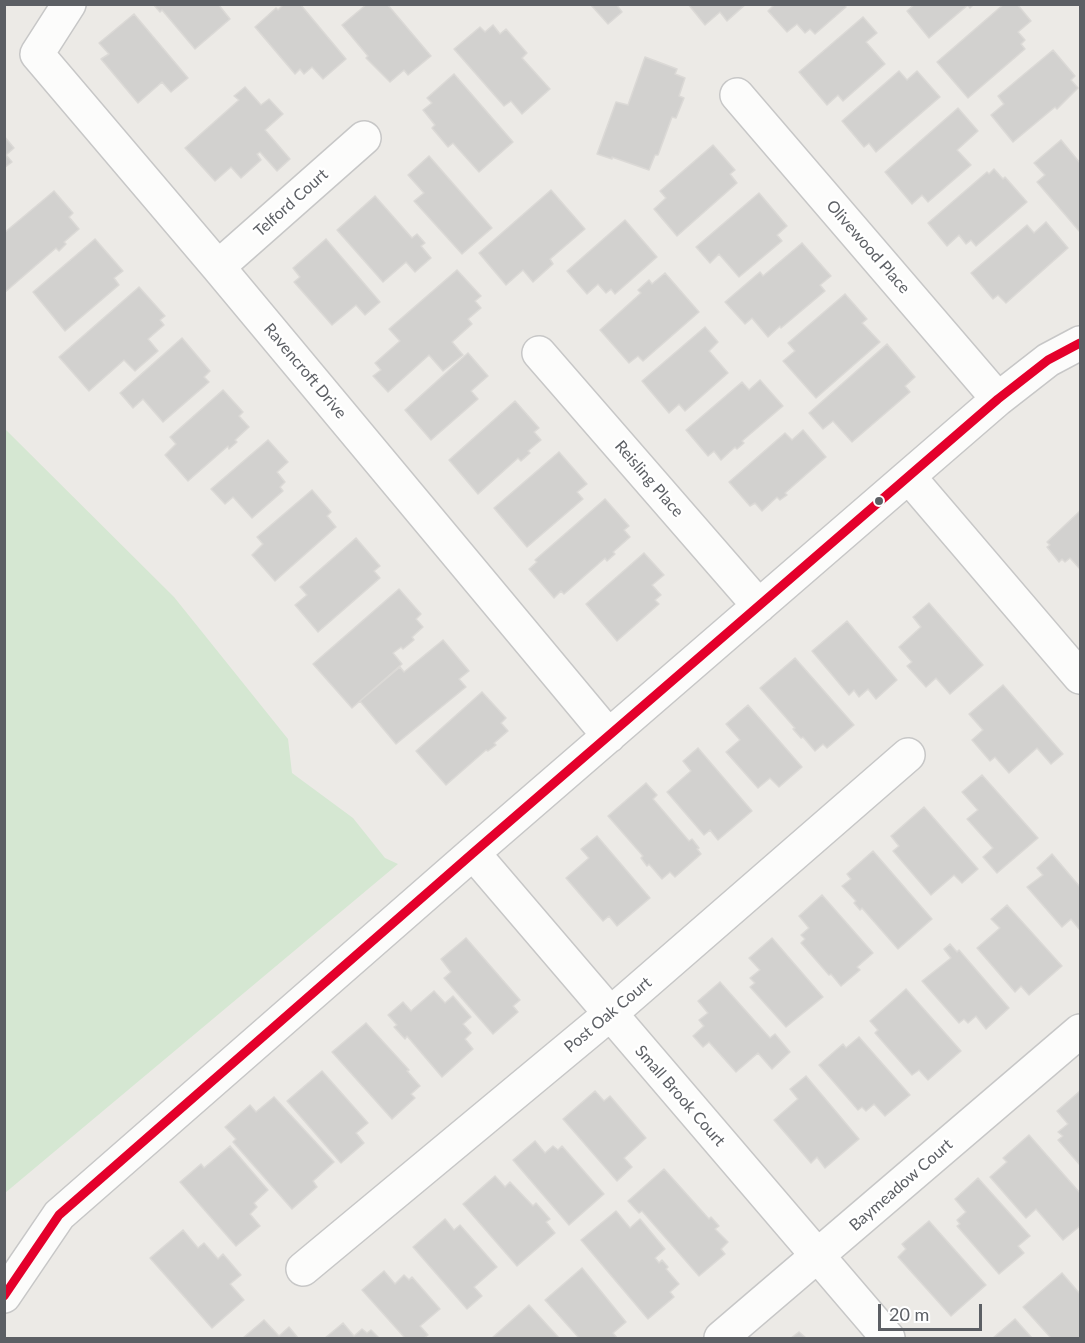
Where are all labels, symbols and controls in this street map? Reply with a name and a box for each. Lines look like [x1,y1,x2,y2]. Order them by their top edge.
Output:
street label: Telford Court [250,165,332,241]
street label: Olivewood Place [822,196,914,298]
street label: Ravencroft Drive [260,320,350,422]
street label: Reisling Place [611,437,687,521]
unlabelled marker [873,495,885,507]
street label: Post Oak Court [561,973,655,1057]
street label: Small Brook Court [631,1042,729,1150]
street label: Baymeadow Court [845,1135,957,1235]
scale bar [881,1292,984,1330]
text: 20 m [889,1303,929,1325]

